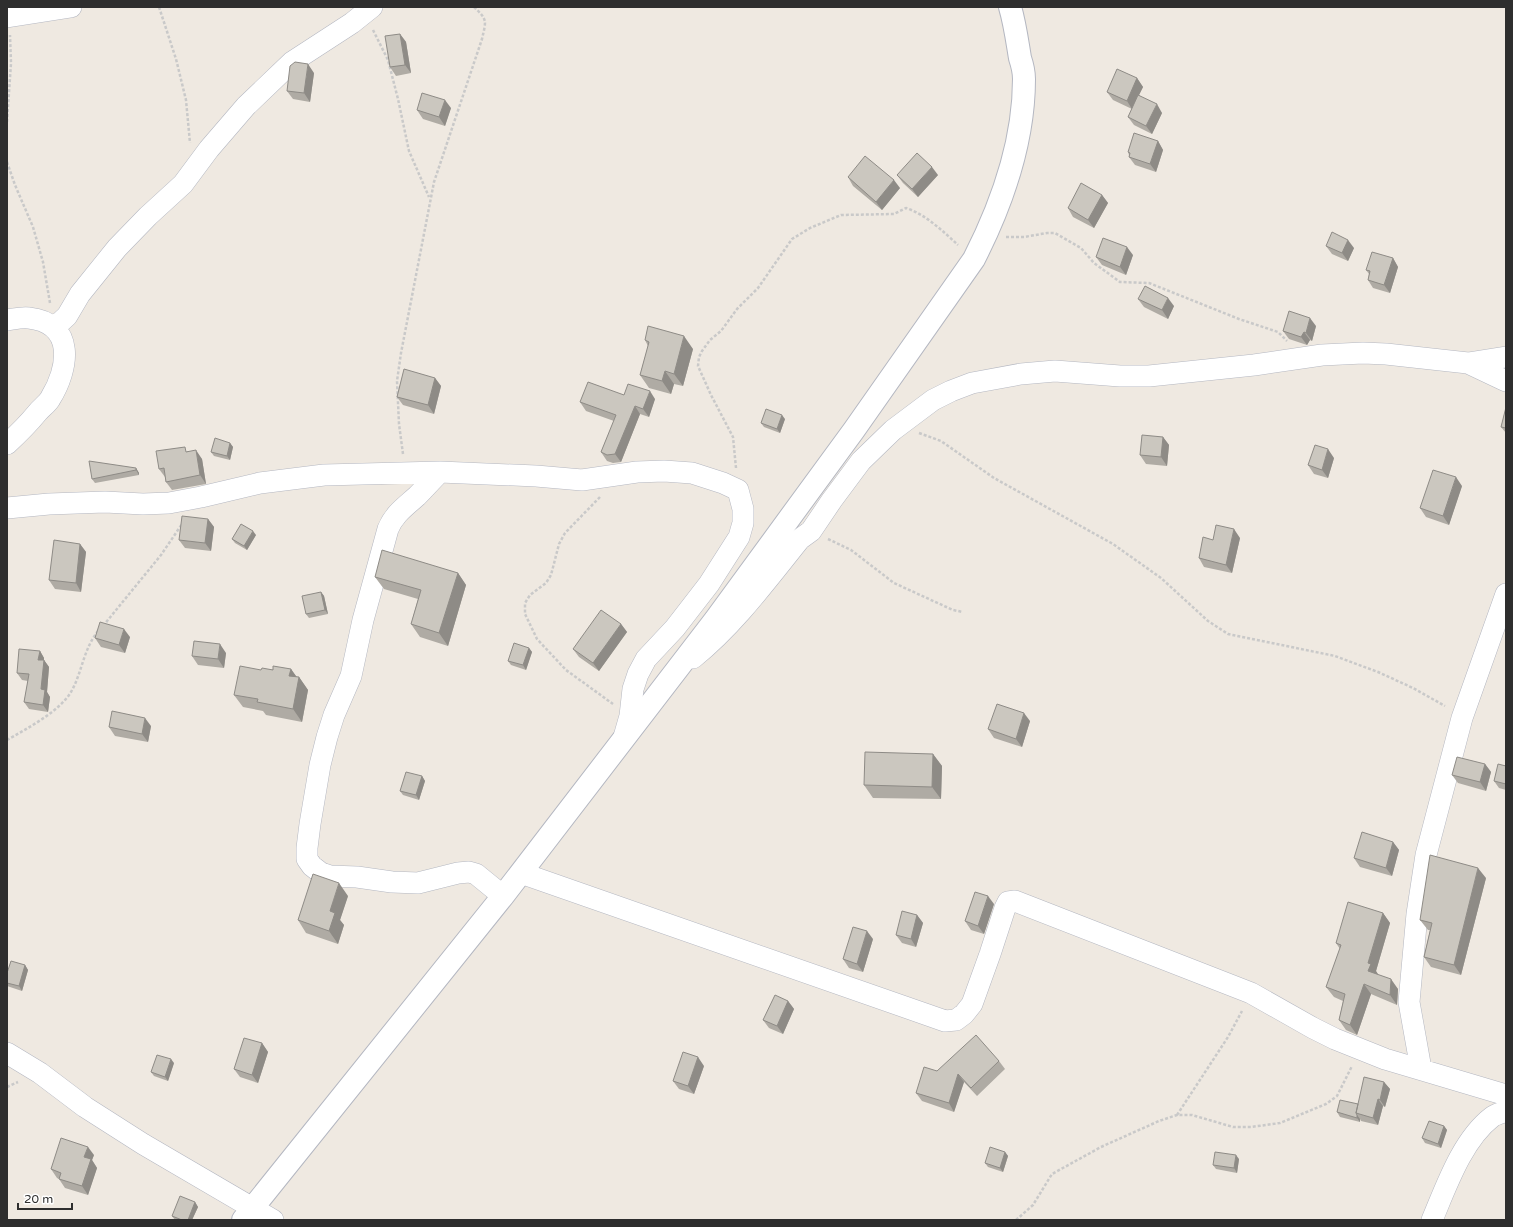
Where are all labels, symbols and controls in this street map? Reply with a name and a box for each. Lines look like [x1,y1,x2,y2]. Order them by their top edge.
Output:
scale bar [18,1185,72,1211]
text: 20 m [24,1192,53,1206]

